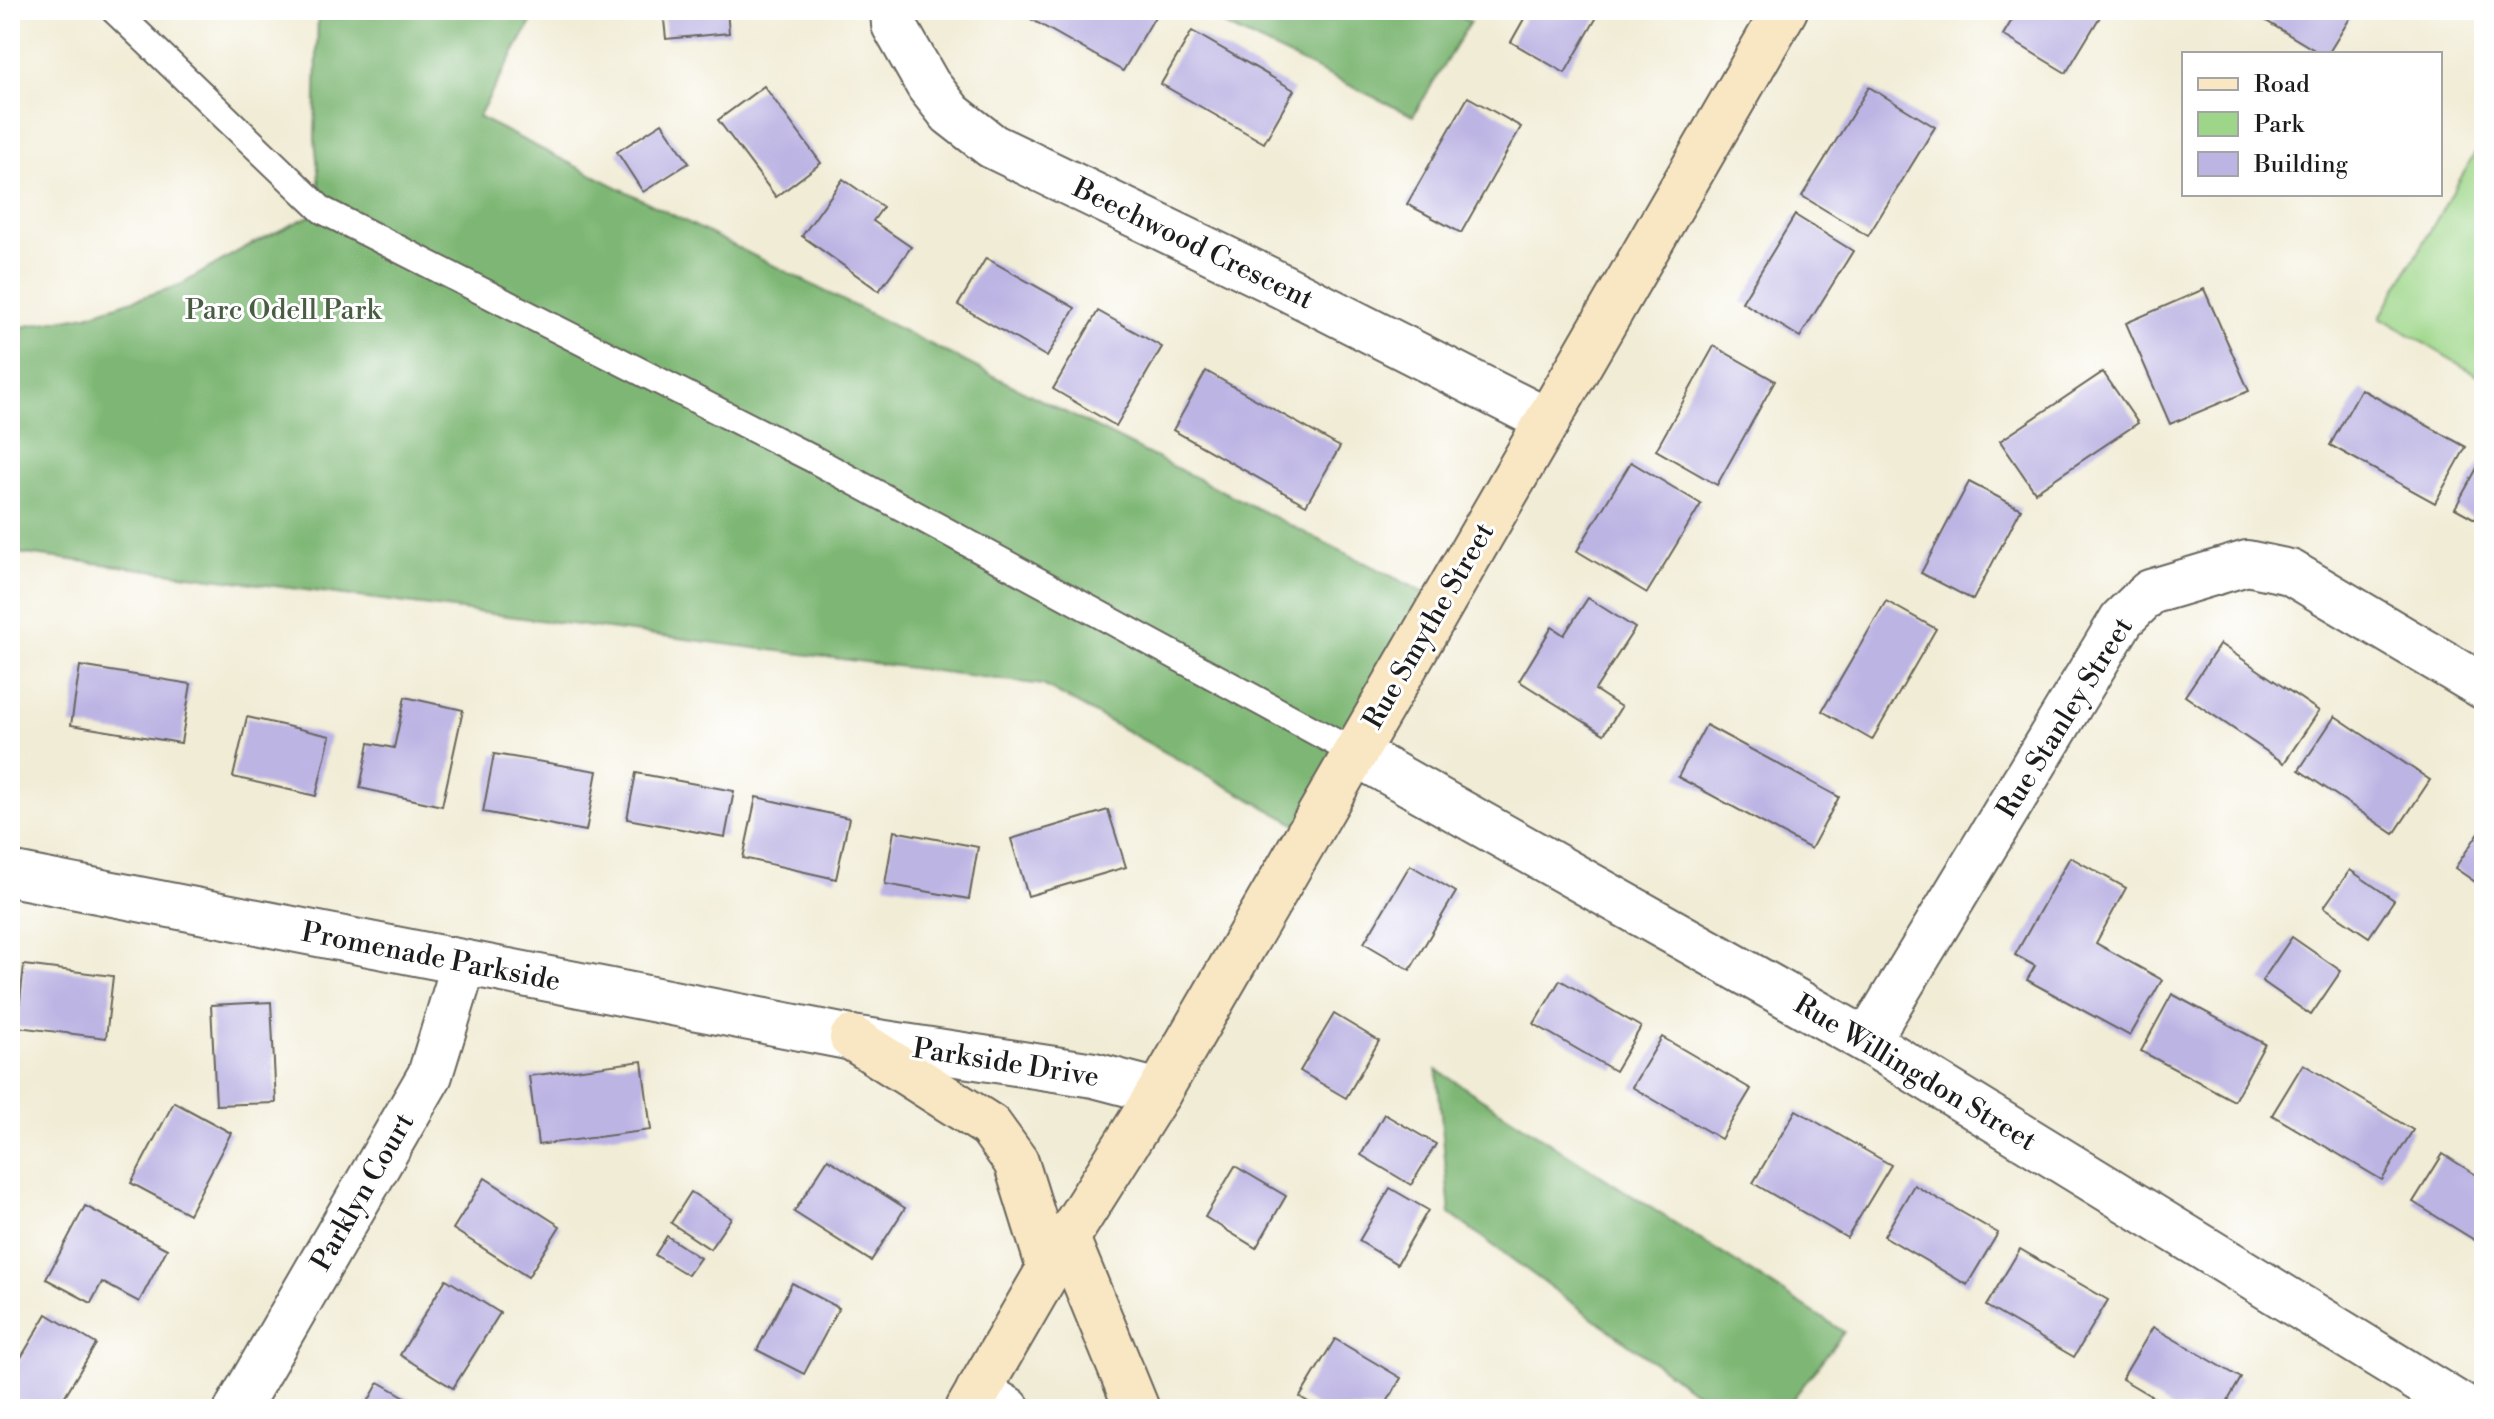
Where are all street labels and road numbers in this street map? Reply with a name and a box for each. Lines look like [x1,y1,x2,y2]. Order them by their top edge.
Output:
street label: Beechwood Crescent [1066,170,1319,317]
street label: Rue Smythe Street [1356,517,1502,735]
street label: Rue Stanley Street [1989,611,2141,825]
street label: Promenade Parkside [299,915,563,999]
street label: Rue Willingdon Street [1788,987,2042,1159]
street label: Parkside Drive [910,1031,1102,1095]
street label: Parklyn Court [304,1107,422,1277]

